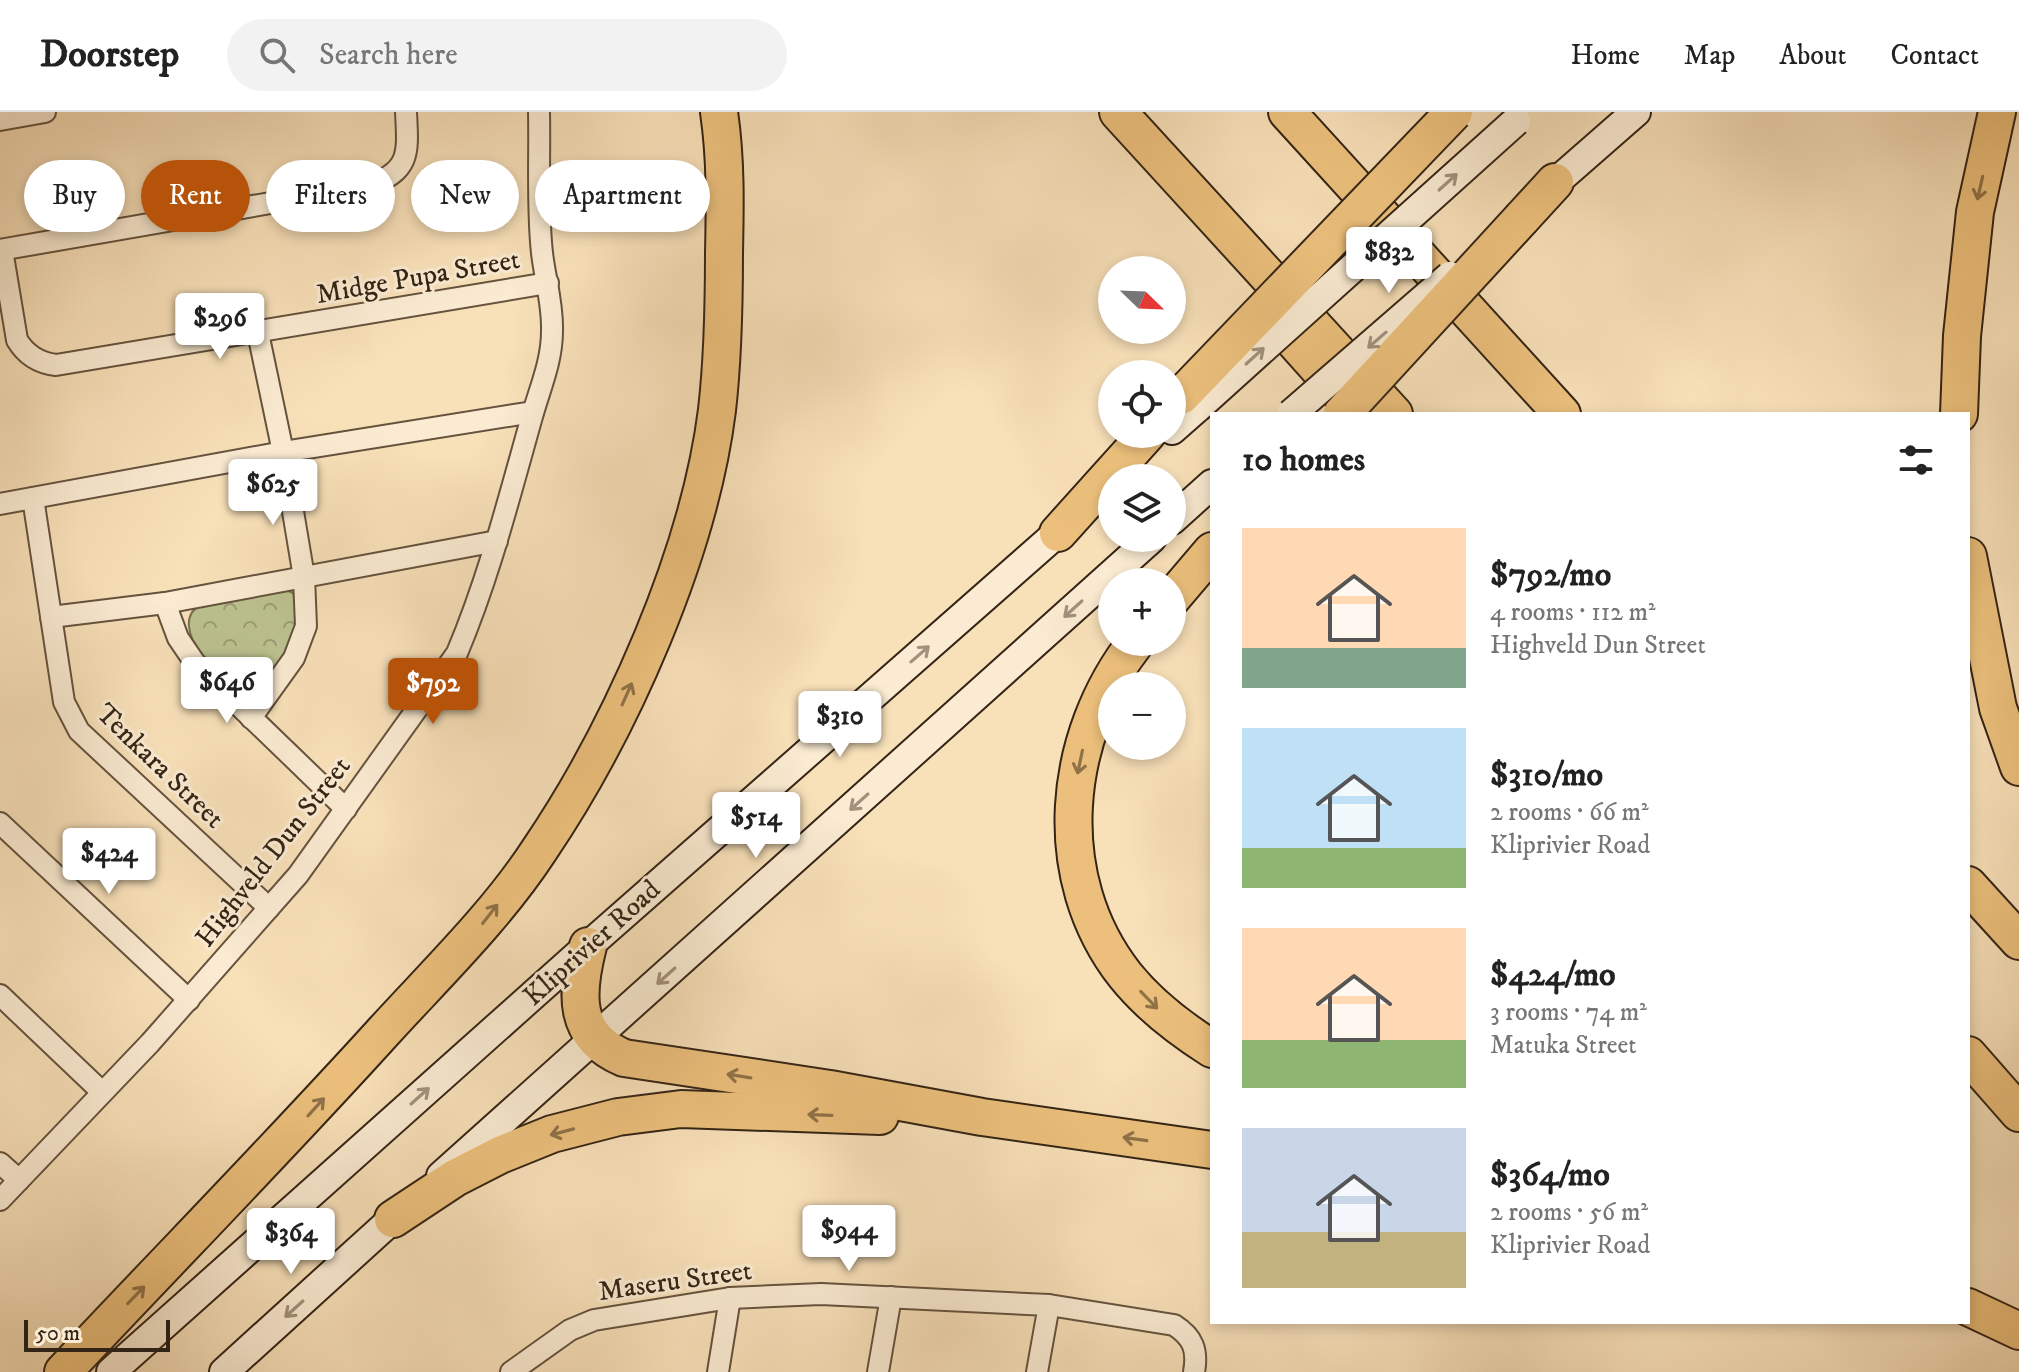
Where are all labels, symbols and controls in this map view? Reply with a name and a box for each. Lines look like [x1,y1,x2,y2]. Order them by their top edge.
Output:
search box [227,19,787,91]
text: Doorstep [40,31,179,79]
icon: search [255,33,299,77]
text: Search here [319,37,458,74]
text: Home [1571,38,1640,73]
text: Map [1684,38,1735,73]
text: About [1779,38,1846,73]
text: Contact [1890,38,1979,73]
chip: Buy [24,160,125,232]
chip: Rent [141,160,250,232]
chip: Filters [266,160,395,232]
chip: New [411,160,519,232]
chip: Apartment [535,160,710,232]
one-way arrow [1437,173,1458,192]
one-way arrow [1972,175,1987,200]
pin: $832 [1342,227,1436,295]
text: $832 [1364,236,1414,269]
street label: Midge Pupa Street [314,242,522,312]
north arrow [1098,256,1186,344]
map controls [1098,256,1186,760]
pin: $296 [173,293,267,361]
text: $296 [193,302,247,335]
one-way arrow [1367,330,1387,348]
one-way arrow [1244,347,1264,365]
button: locate [1098,360,1186,448]
icon: filters [1894,438,1938,482]
text: 10 homes [1242,439,1365,481]
pin: $625 [226,459,320,527]
button: layers [1098,464,1186,552]
text: $625 [246,468,300,501]
text: $792/mo [1490,554,1611,596]
icon: home [1306,560,1402,656]
button: + [1098,568,1186,656]
text: 4 rooms · 112 m² [1490,596,1656,629]
one-way arrow [1063,599,1084,618]
text: Highveld Dun Street [1490,629,1706,662]
one-way arrow [910,645,930,663]
pin: $646 [180,657,274,725]
pin: $792 [386,658,480,726]
text: $646 [199,666,255,699]
text: $792 [406,667,460,700]
button: − [1098,672,1186,760]
one-way arrow [620,683,635,707]
pin: $310 [793,691,887,759]
street label: Tenkara Street [89,696,231,836]
text: $310 [816,700,864,733]
one-way arrow [1071,748,1086,774]
street label: Highveld Dun Street [188,750,358,954]
text: $310/mo [1490,754,1603,796]
icon: home [1306,760,1402,856]
pin: $514 [709,792,803,860]
one-way arrow [849,792,869,810]
text: 2 rooms · 66 m² [1490,796,1649,829]
text: $514 [730,801,782,834]
pin: $424 [62,828,156,896]
text: Kliprivier Road [1490,829,1650,862]
text: $424 [81,837,137,870]
street label: Kliprivier Road [516,872,668,1014]
one-way arrow [481,904,498,925]
text: $424/mo [1490,954,1616,996]
icon: home [1306,960,1402,1056]
one-way arrow [656,966,676,984]
one-way arrow [1139,990,1158,1010]
text: 3 rooms · 74 m² [1490,996,1647,1029]
text: Matuka Street [1490,1029,1637,1062]
one-way arrow [727,1067,752,1082]
one-way arrow [409,1088,429,1106]
one-way arrow [306,1097,325,1117]
one-way arrow [807,1107,834,1122]
one-way arrow [550,1125,576,1140]
one-way arrow [1123,1131,1148,1146]
text: $364/mo [1490,1154,1610,1196]
icon: home [1306,1160,1402,1256]
text: 2 rooms · 56 m² [1490,1196,1648,1229]
pin: $944 [802,1205,896,1273]
pin: $364 [244,1208,338,1276]
text: $944 [820,1214,878,1247]
text: $364 [265,1217,317,1250]
text: Kliprivier Road [1490,1229,1650,1262]
street label: Maseru Street [596,1253,754,1309]
one-way arrow [126,1286,145,1305]
one-way arrow [284,1299,304,1317]
scale bar [24,1316,170,1352]
text: 50 m [36,1320,80,1347]

